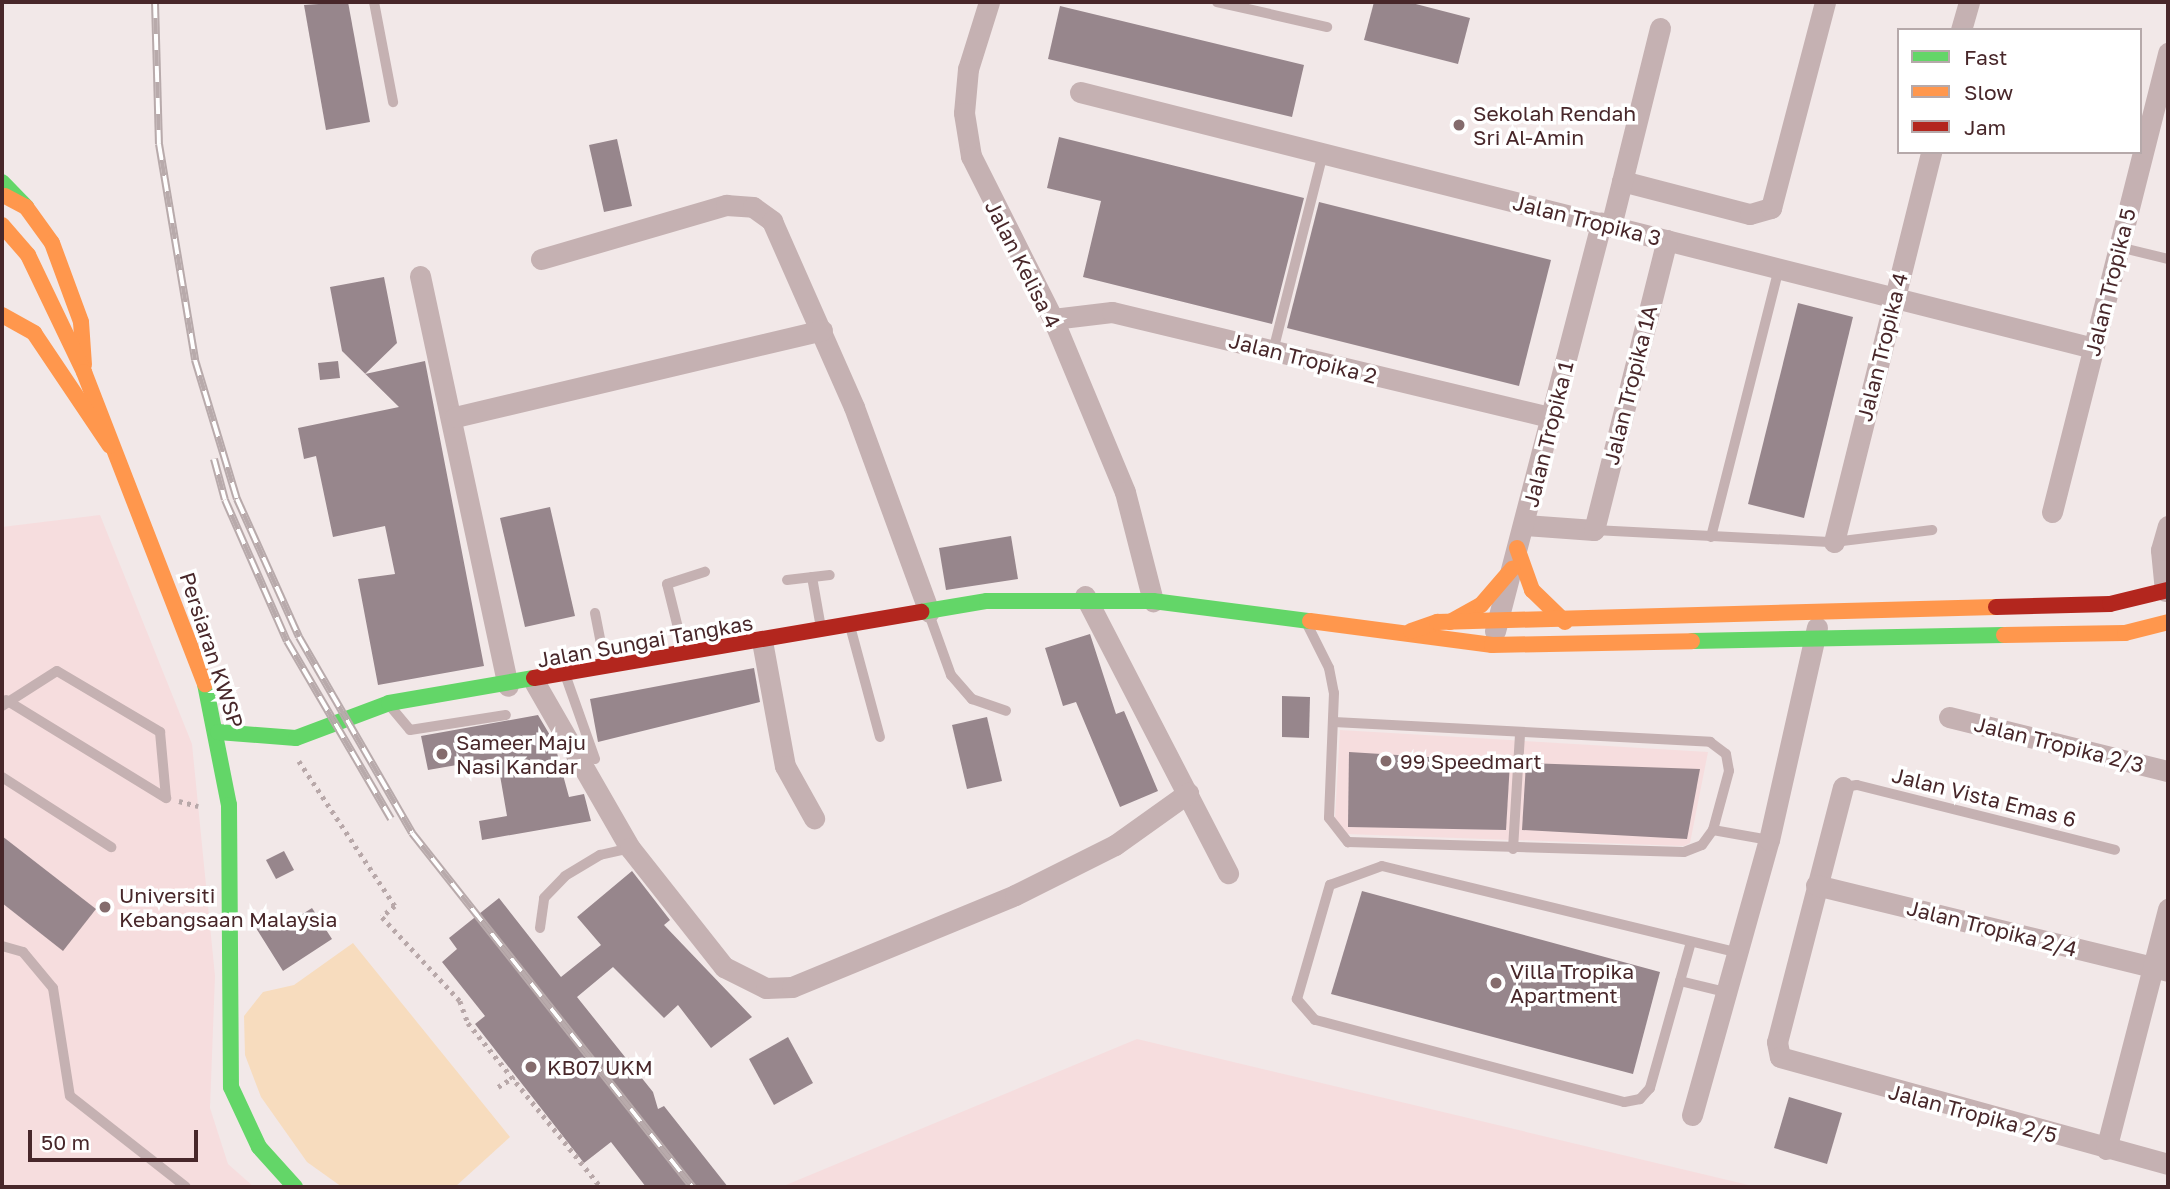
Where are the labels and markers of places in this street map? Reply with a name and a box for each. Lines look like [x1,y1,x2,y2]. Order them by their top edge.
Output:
place label: Sekolah Rendah Sri Al-Amin [1473,100,1636,150]
marker: Sekolah Rendah Sri Al-Amin [1451,117,1467,133]
place label: Sameer Maju Nasi Kandar [456,729,586,779]
marker: Sameer Maju Nasi Kandar [434,746,450,762]
place label: 99 Speedmart [1400,748,1542,774]
marker: 99 Speedmart [1378,753,1394,769]
place label: Universiti Kebangsaan Malaysia [119,882,337,932]
marker: Universiti Kebangsaan Malaysia [97,899,113,915]
place label: Villa Tropika Apartment [1510,958,1634,1008]
marker: Villa Tropika Apartment [1488,975,1504,991]
place label: KB07 UKM [547,1054,653,1080]
marker: KB07 UKM [521,1057,541,1077]

